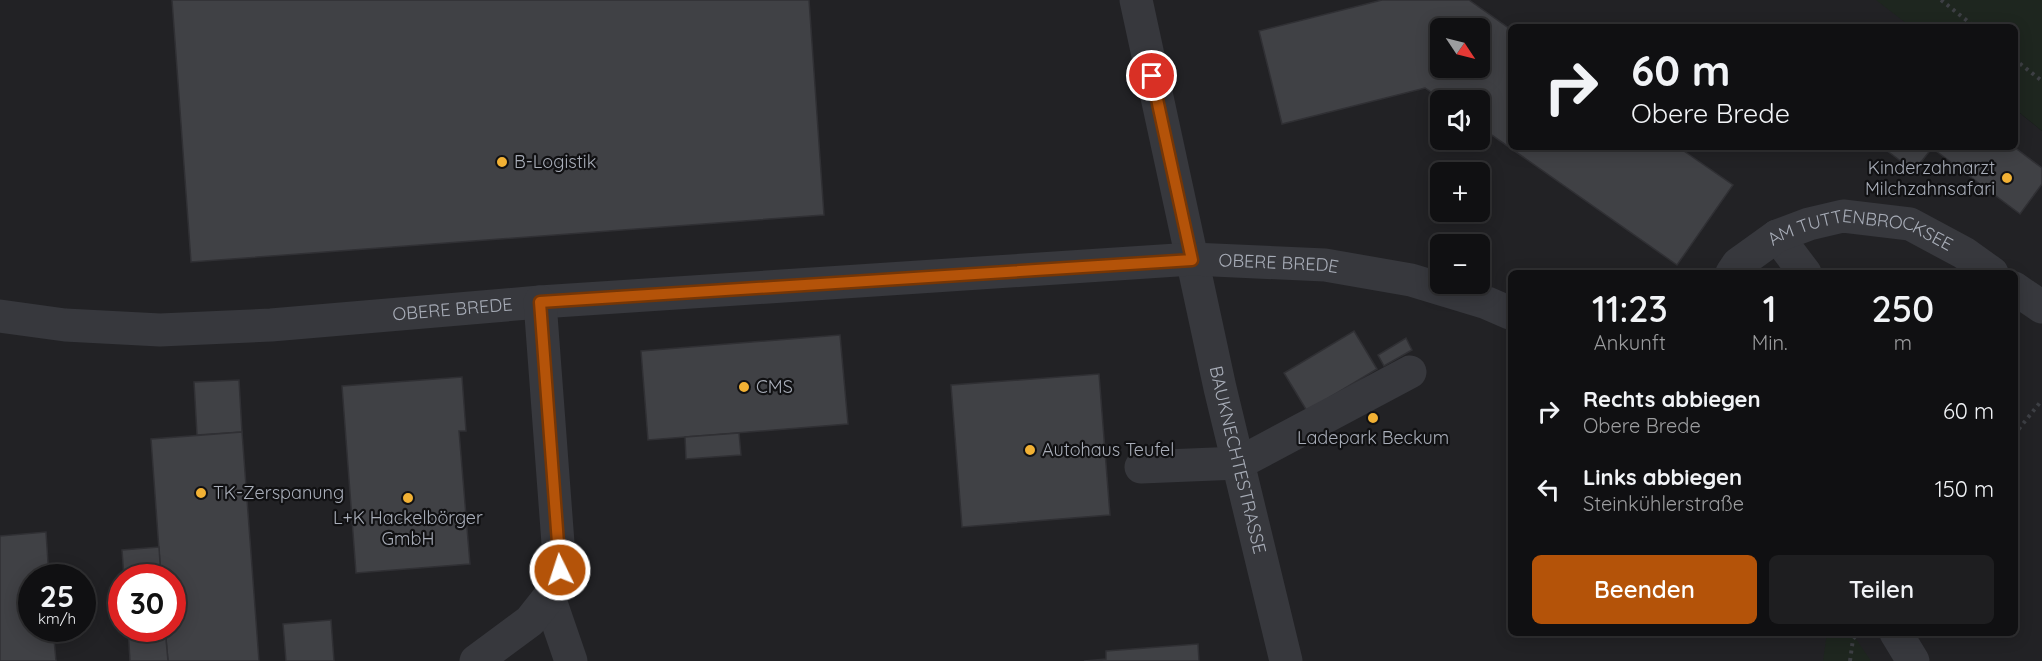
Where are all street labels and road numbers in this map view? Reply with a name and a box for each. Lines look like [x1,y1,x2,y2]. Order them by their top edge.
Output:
street label: AM TUTTENBROCKSEE [1764,237,1956,261]
street label: OBERE BREDE [1218,248,1341,278]
street label: OBERE BREDE [392,292,513,326]
street label: BAUKNECHTESTRASSE [1205,364,1272,556]

